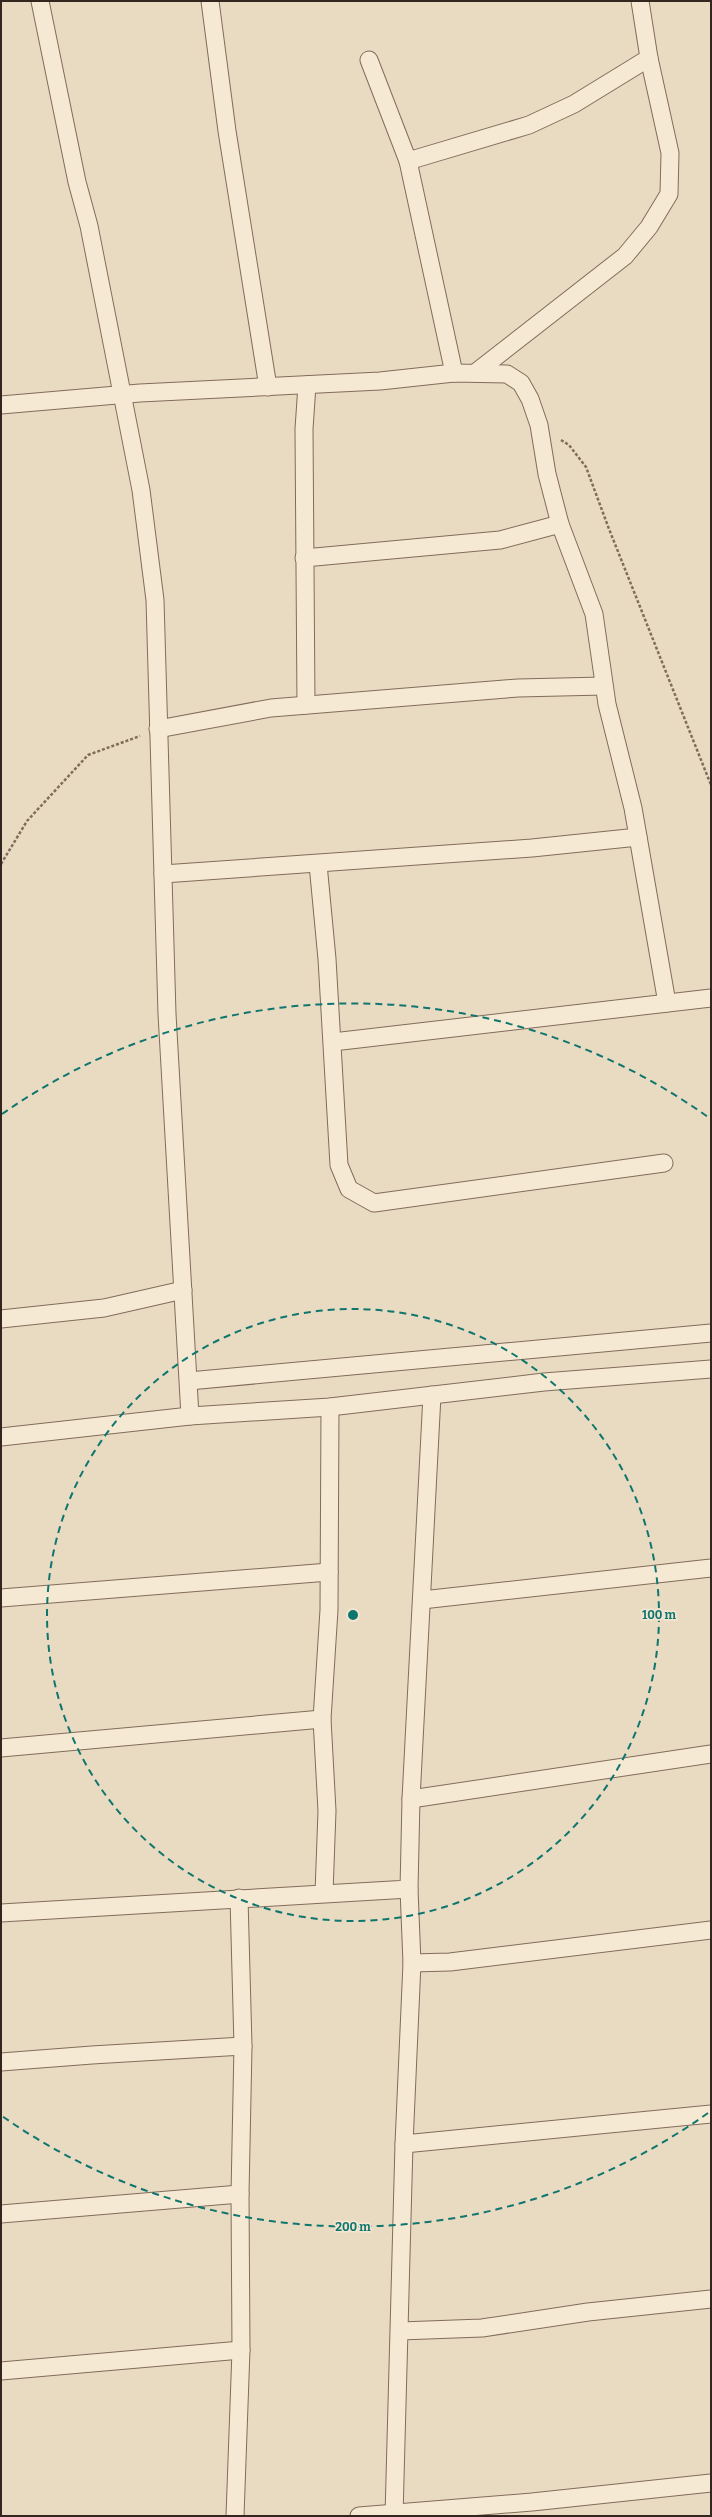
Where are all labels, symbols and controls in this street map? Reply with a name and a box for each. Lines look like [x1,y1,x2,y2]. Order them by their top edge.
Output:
centre of rings [346,1608,360,1622]
text: 100 m [642,1608,677,1622]
text: 200 m [335,2220,371,2234]

